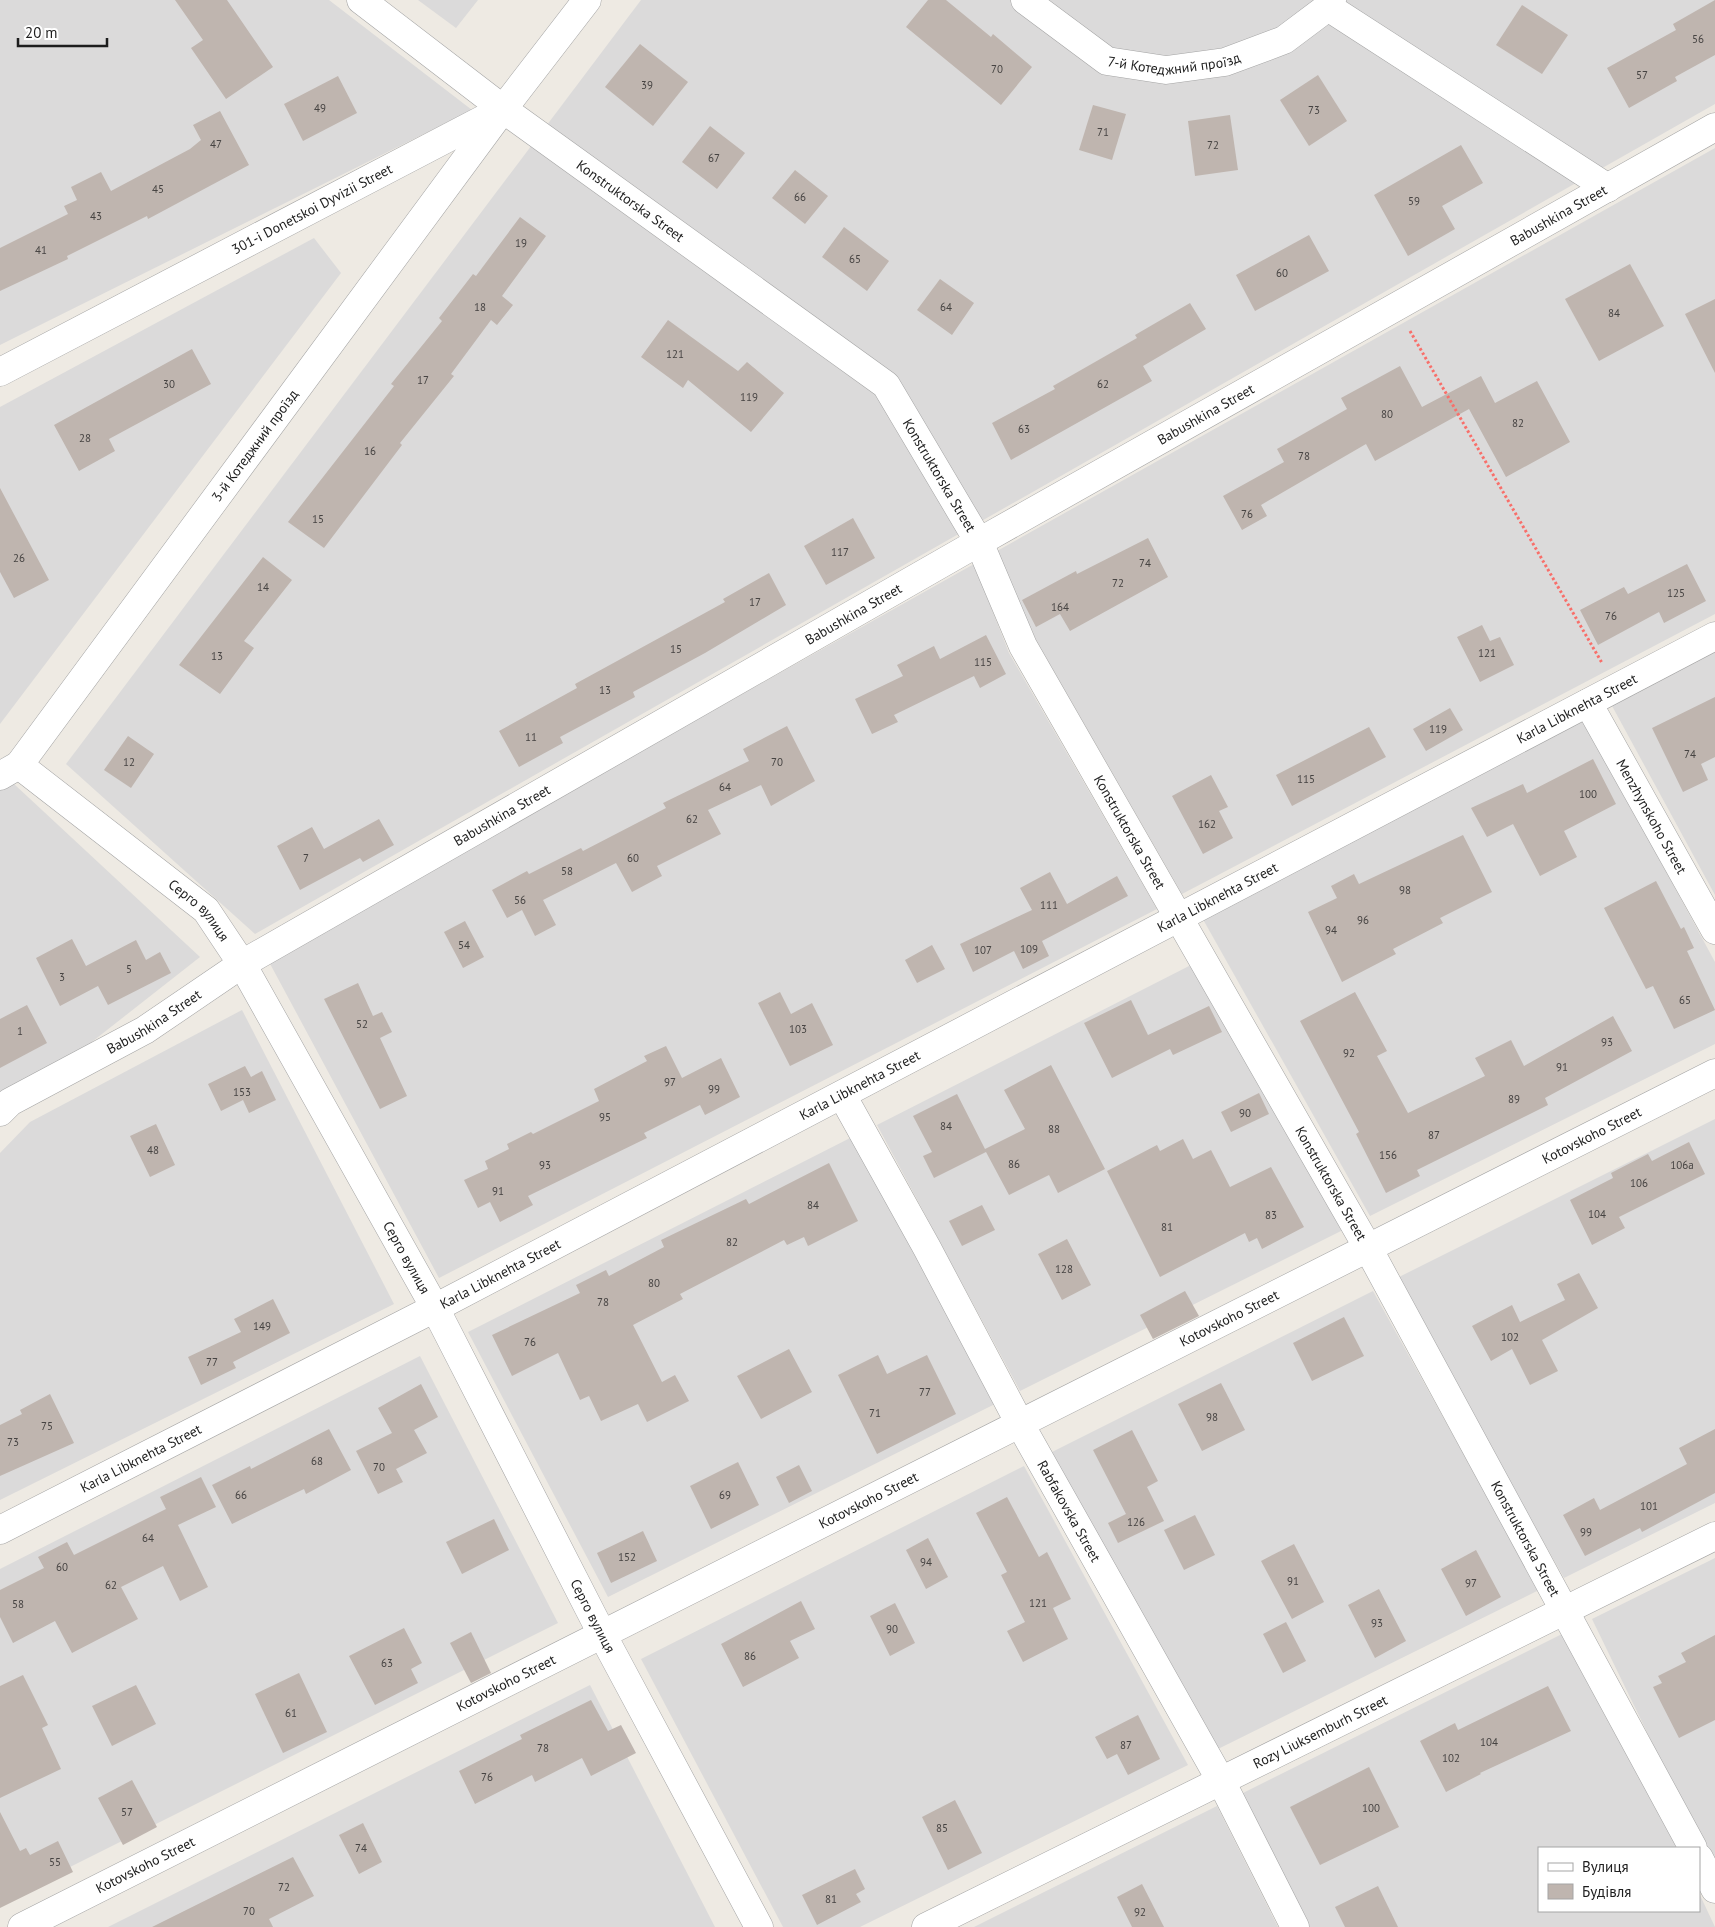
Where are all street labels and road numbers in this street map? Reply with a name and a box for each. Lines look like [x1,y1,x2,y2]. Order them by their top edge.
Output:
street label: 7-й Котеджний проїзд [1106,48,1243,79]
street label: Konstruktorska Street [573,156,688,246]
street label: 301-i Donetskoi Dyvizii Street [229,159,395,258]
street label: Babushkina Street [1507,181,1610,250]
street label: Babushkina Street [1154,380,1258,449]
street label: 3-й Котеджний проїзд [207,386,302,505]
street label: Konstruktorska Street [899,415,980,535]
street label: Babushkina Street [802,579,905,649]
street label: Karla Libknehta Street [1513,669,1640,748]
street label: Menzhynskoho Street [1612,756,1691,877]
street label: Konstruktorska Street [1090,772,1170,893]
street label: Babushkina Street [450,780,554,850]
street label: Karla Libknehta Street [1154,858,1281,936]
street label: Серго вулиця [165,875,233,945]
street label: Babushkina Street [103,985,205,1058]
street label: Karla Libknehta Street [796,1046,923,1124]
street label: Kotovskoho Street [1539,1103,1644,1168]
street label: Konstruktorska Street [1291,1123,1371,1244]
street label: Серго вулиця [379,1218,434,1297]
street label: Karla Libknehta Street [437,1235,564,1313]
street label: Kotovskoho Street [1177,1285,1282,1351]
street label: Karla Libknehta Street [77,1420,205,1497]
street label: Rabfakovska Street [1033,1457,1105,1565]
street label: Kotovskoho Street [816,1467,921,1533]
street label: Konstruktorska Street [1487,1478,1564,1600]
street label: Серго вулиця [566,1576,619,1656]
street label: Kotovskoho Street [453,1650,559,1715]
street label: Rozy Liuksemburh Street [1250,1691,1391,1772]
street label: Kotovskoho Street [93,1832,198,1897]

